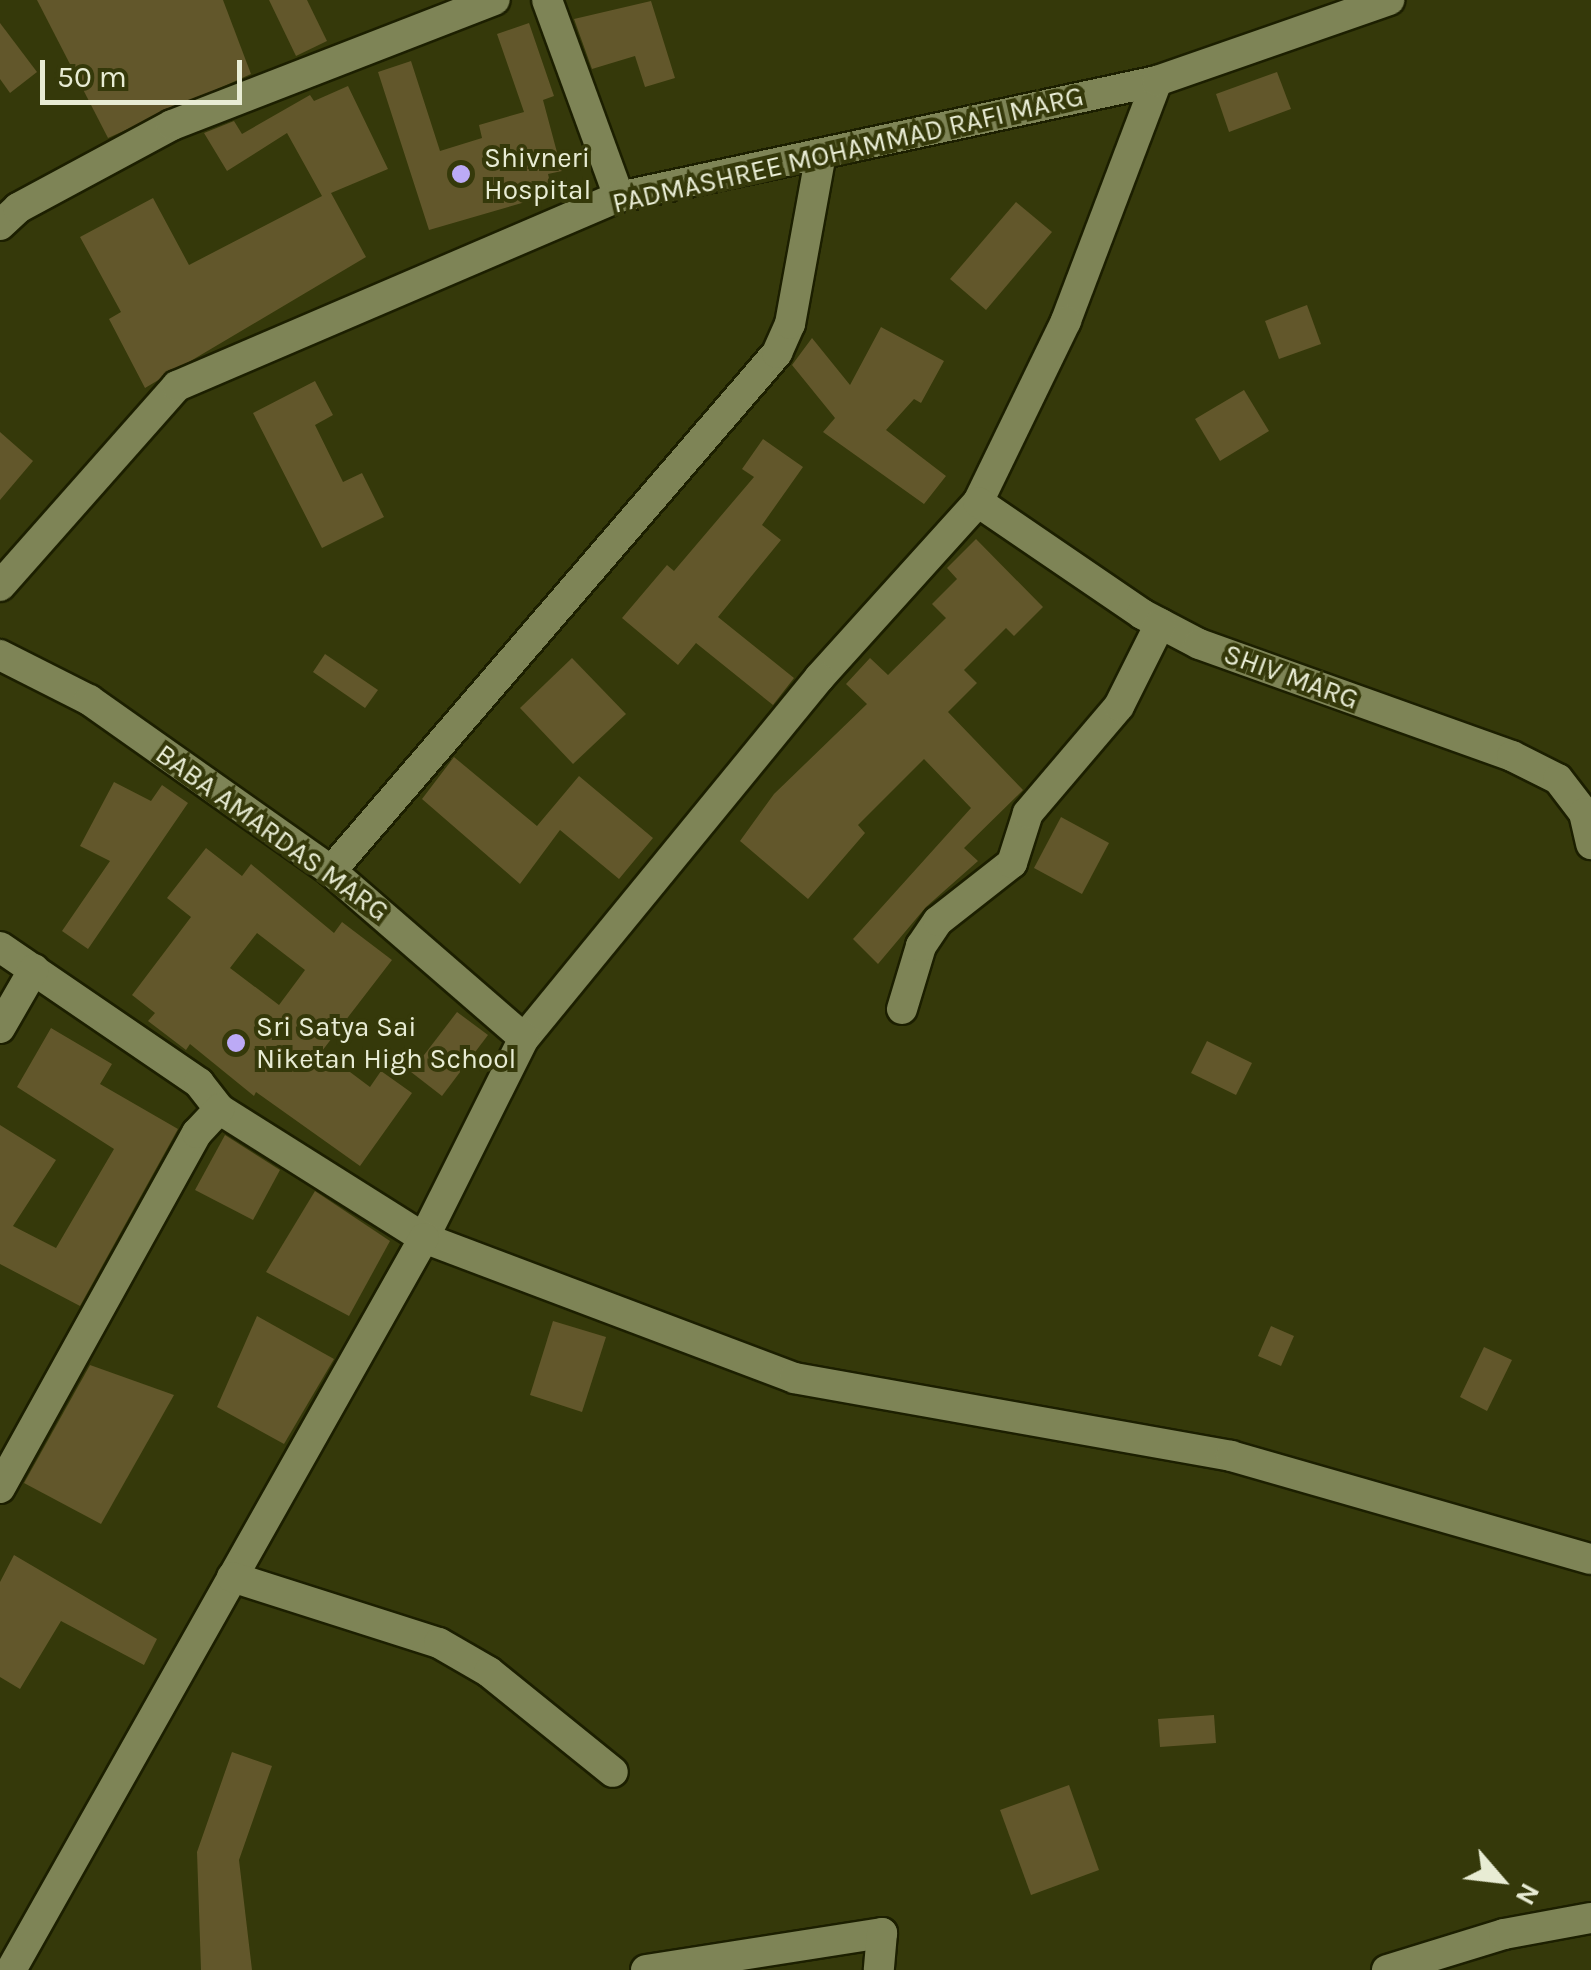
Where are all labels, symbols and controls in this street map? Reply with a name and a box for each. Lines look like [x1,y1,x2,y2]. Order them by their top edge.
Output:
scale bar [45,40,248,102]
text: 50 m [57,59,127,95]
street label: PADMASHREE MOHAMMAD RAFI MARG [609,79,1087,221]
place label: Shivneri Hospital [484,141,591,207]
marker: Shivneri Hospital [448,161,474,187]
street label: SHIV MARG [1219,637,1363,717]
street label: BABA AMARDAS MARG [149,737,395,929]
place label: Sri Satya Sai Niketan High School [256,1010,516,1076]
marker: Sri Satya Sai Niketan High School [225,1032,247,1054]
north arrow [1451,1830,1551,1930]
text: N [1509,1878,1547,1911]

